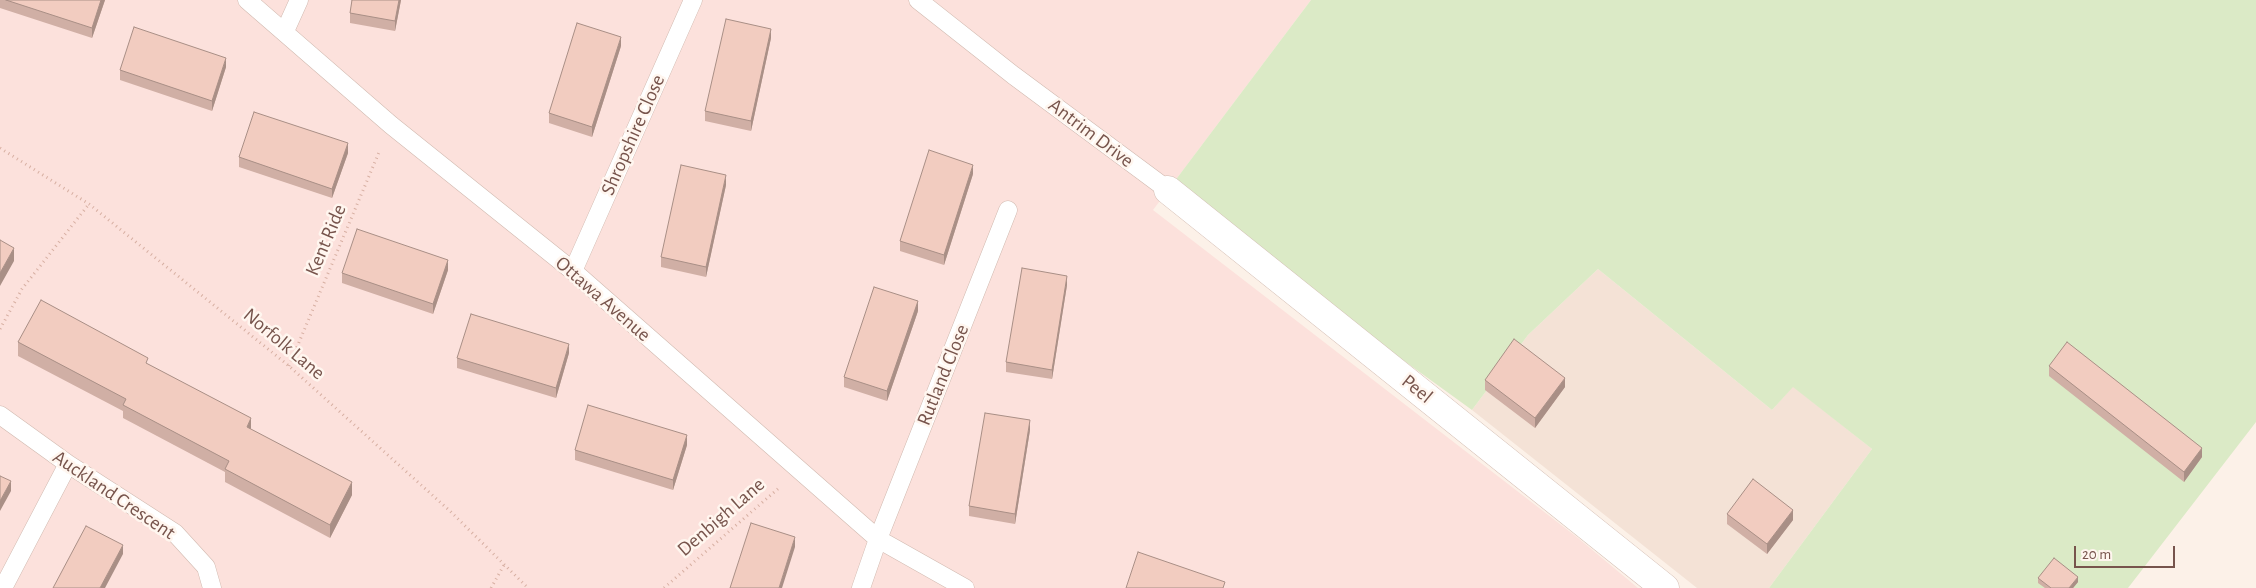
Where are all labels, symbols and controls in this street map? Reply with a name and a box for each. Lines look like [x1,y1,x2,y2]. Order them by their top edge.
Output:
street label: Shropshire Close [596,71,670,199]
street label: Antrim Drive [1044,93,1138,173]
street label: Kent Ride [300,201,352,279]
street label: Ottawa Avenue [550,251,656,347]
street label: Norfolk Lane [238,303,330,385]
street label: Rutland Close [912,321,974,429]
street label: Peel [1397,369,1437,409]
street label: Auckland Crescent [48,445,180,545]
street label: Denbigh Lane [672,473,770,561]
scale bar [2076,536,2177,568]
text: 20 m [2082,547,2111,562]

